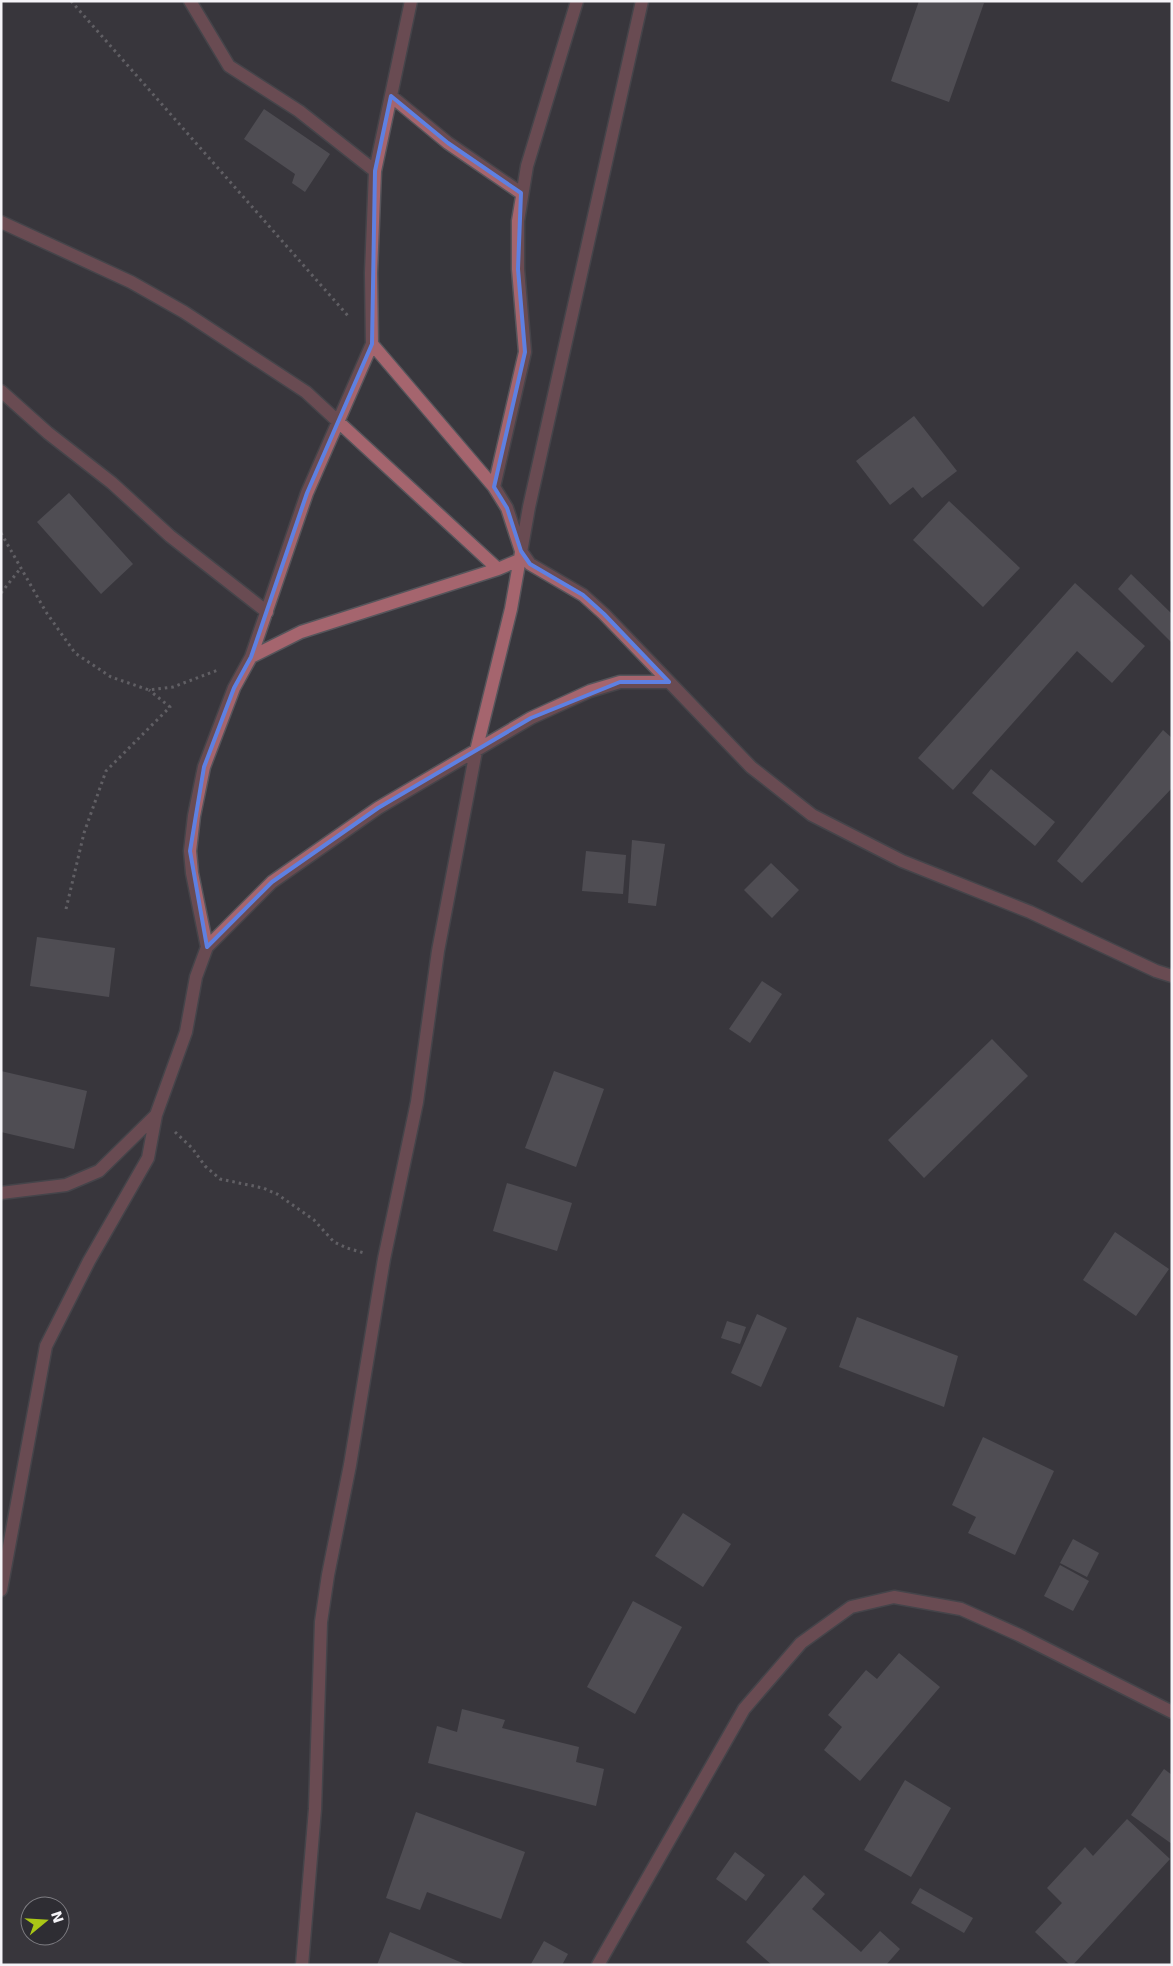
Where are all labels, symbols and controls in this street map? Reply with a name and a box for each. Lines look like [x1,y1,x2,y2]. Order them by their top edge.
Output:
north arrow [20,1896,70,1946]
text: N [48,1909,67,1925]

